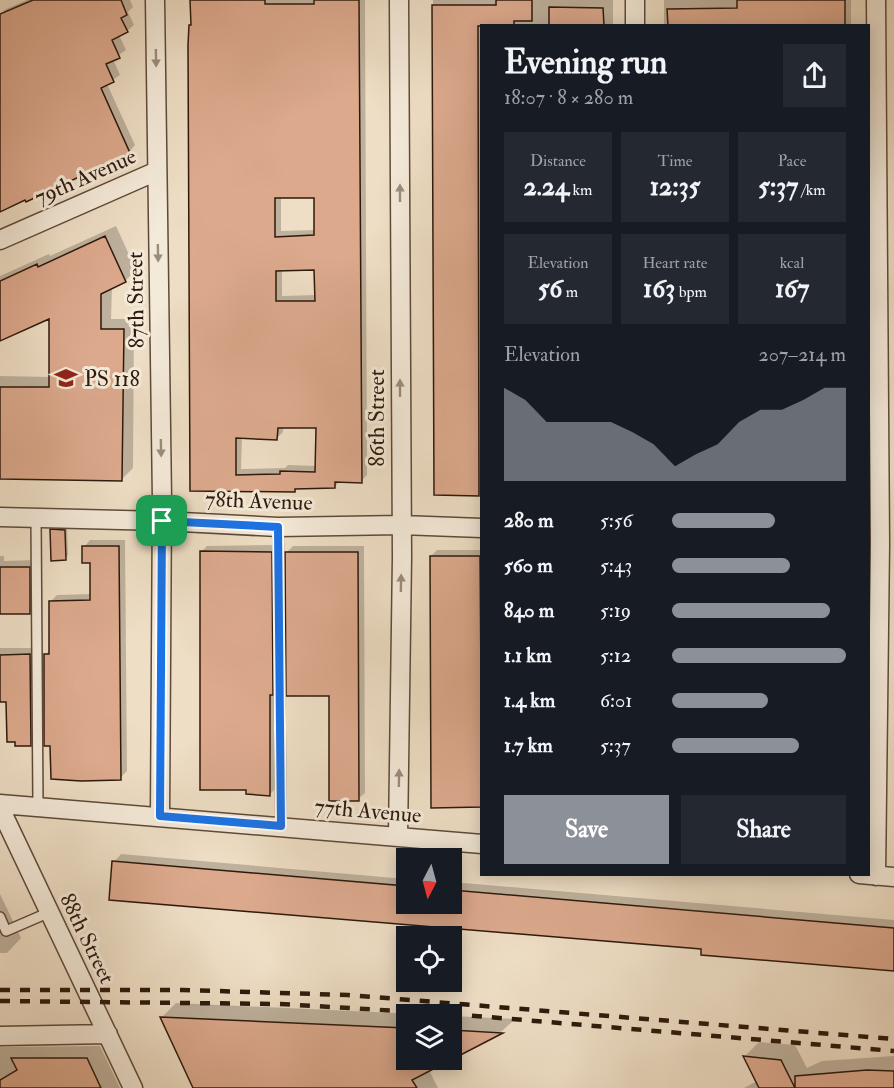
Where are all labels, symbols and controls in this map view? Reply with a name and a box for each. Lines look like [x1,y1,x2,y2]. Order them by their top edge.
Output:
text: Evening run [504,42,667,83]
button: share [783,44,846,107]
one-way arrow [151,49,161,68]
text: 18:07 · 8 × 280 m [504,85,633,110]
street label: 79th Avenue [30,142,141,212]
text: Distance [530,151,586,171]
text: Time [658,151,692,171]
text: Pace [778,151,806,171]
text: 2.24 [524,171,569,203]
text: 12:35 [650,171,700,203]
text: 5:37 [758,171,798,203]
text: km [569,180,592,200]
text: /km [798,180,826,200]
one-way arrow [395,183,404,202]
one-way arrow [154,244,163,263]
street label: 87th Street [121,251,151,349]
text: Elevation [528,253,588,273]
text: Heart rate [642,253,708,273]
text: kcal [780,253,804,273]
text: 56 [538,273,562,305]
text: 163 [643,273,675,305]
text: 167 [775,273,809,305]
text: m [562,282,578,302]
text: bpm [675,282,707,302]
text: Elevation [504,342,580,367]
text: 207–214 m [759,342,846,367]
school or university icon: PS 118 [53,365,79,391]
place label: PS 118 [84,365,140,393]
street label: 86th Street [363,369,391,467]
one-way arrow [395,378,405,397]
one-way arrow [156,439,166,458]
street label: 78th Avenue [205,485,313,517]
pin [136,495,187,546]
icon: arrive [145,504,178,537]
text: 280 m [504,508,554,533]
text: 5:56 [600,508,633,533]
text: 560 m [504,553,553,578]
text: 5:43 [600,553,632,578]
one-way arrow [397,573,406,592]
text: 840 m [504,598,554,623]
text: 5:19 [600,598,631,623]
text: 1.1 km [504,643,551,668]
text: 5:12 [600,643,631,668]
text: 1.4 km [504,688,555,713]
text: 6:01 [600,688,632,713]
text: 1.7 km [504,733,553,758]
text: 5:37 [600,733,631,758]
one-way arrow [394,768,404,787]
street label: 77th Avenue [313,792,423,830]
button: Save [504,795,669,864]
button: Share [681,795,846,864]
north arrow [396,848,462,914]
map controls [396,848,462,1070]
street label: 88th Street [53,889,121,988]
button: locate [396,926,462,992]
button: layers [396,1004,462,1070]

